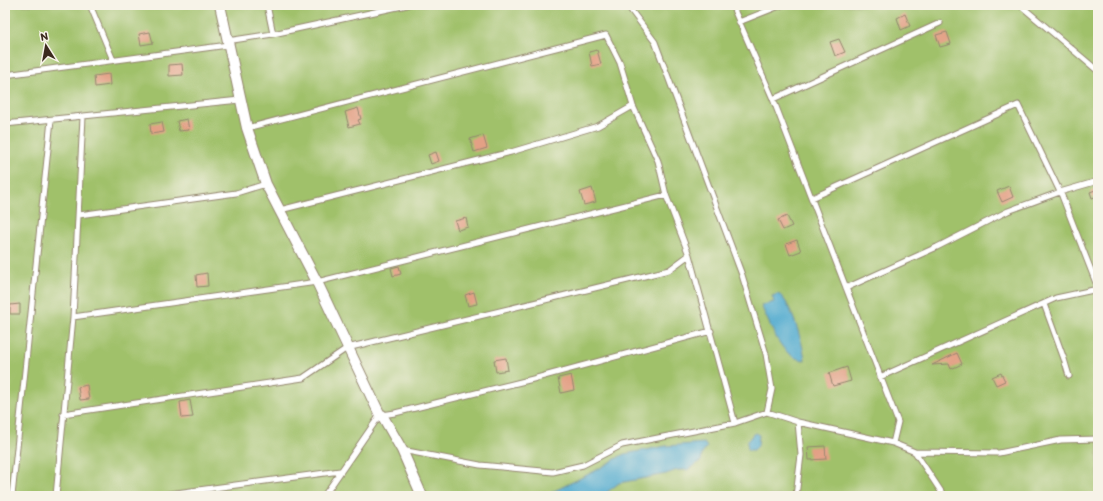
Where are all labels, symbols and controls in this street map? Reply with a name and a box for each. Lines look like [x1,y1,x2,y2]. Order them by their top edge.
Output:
north arrow [26,26,66,66]
text: N [39,30,49,44]

